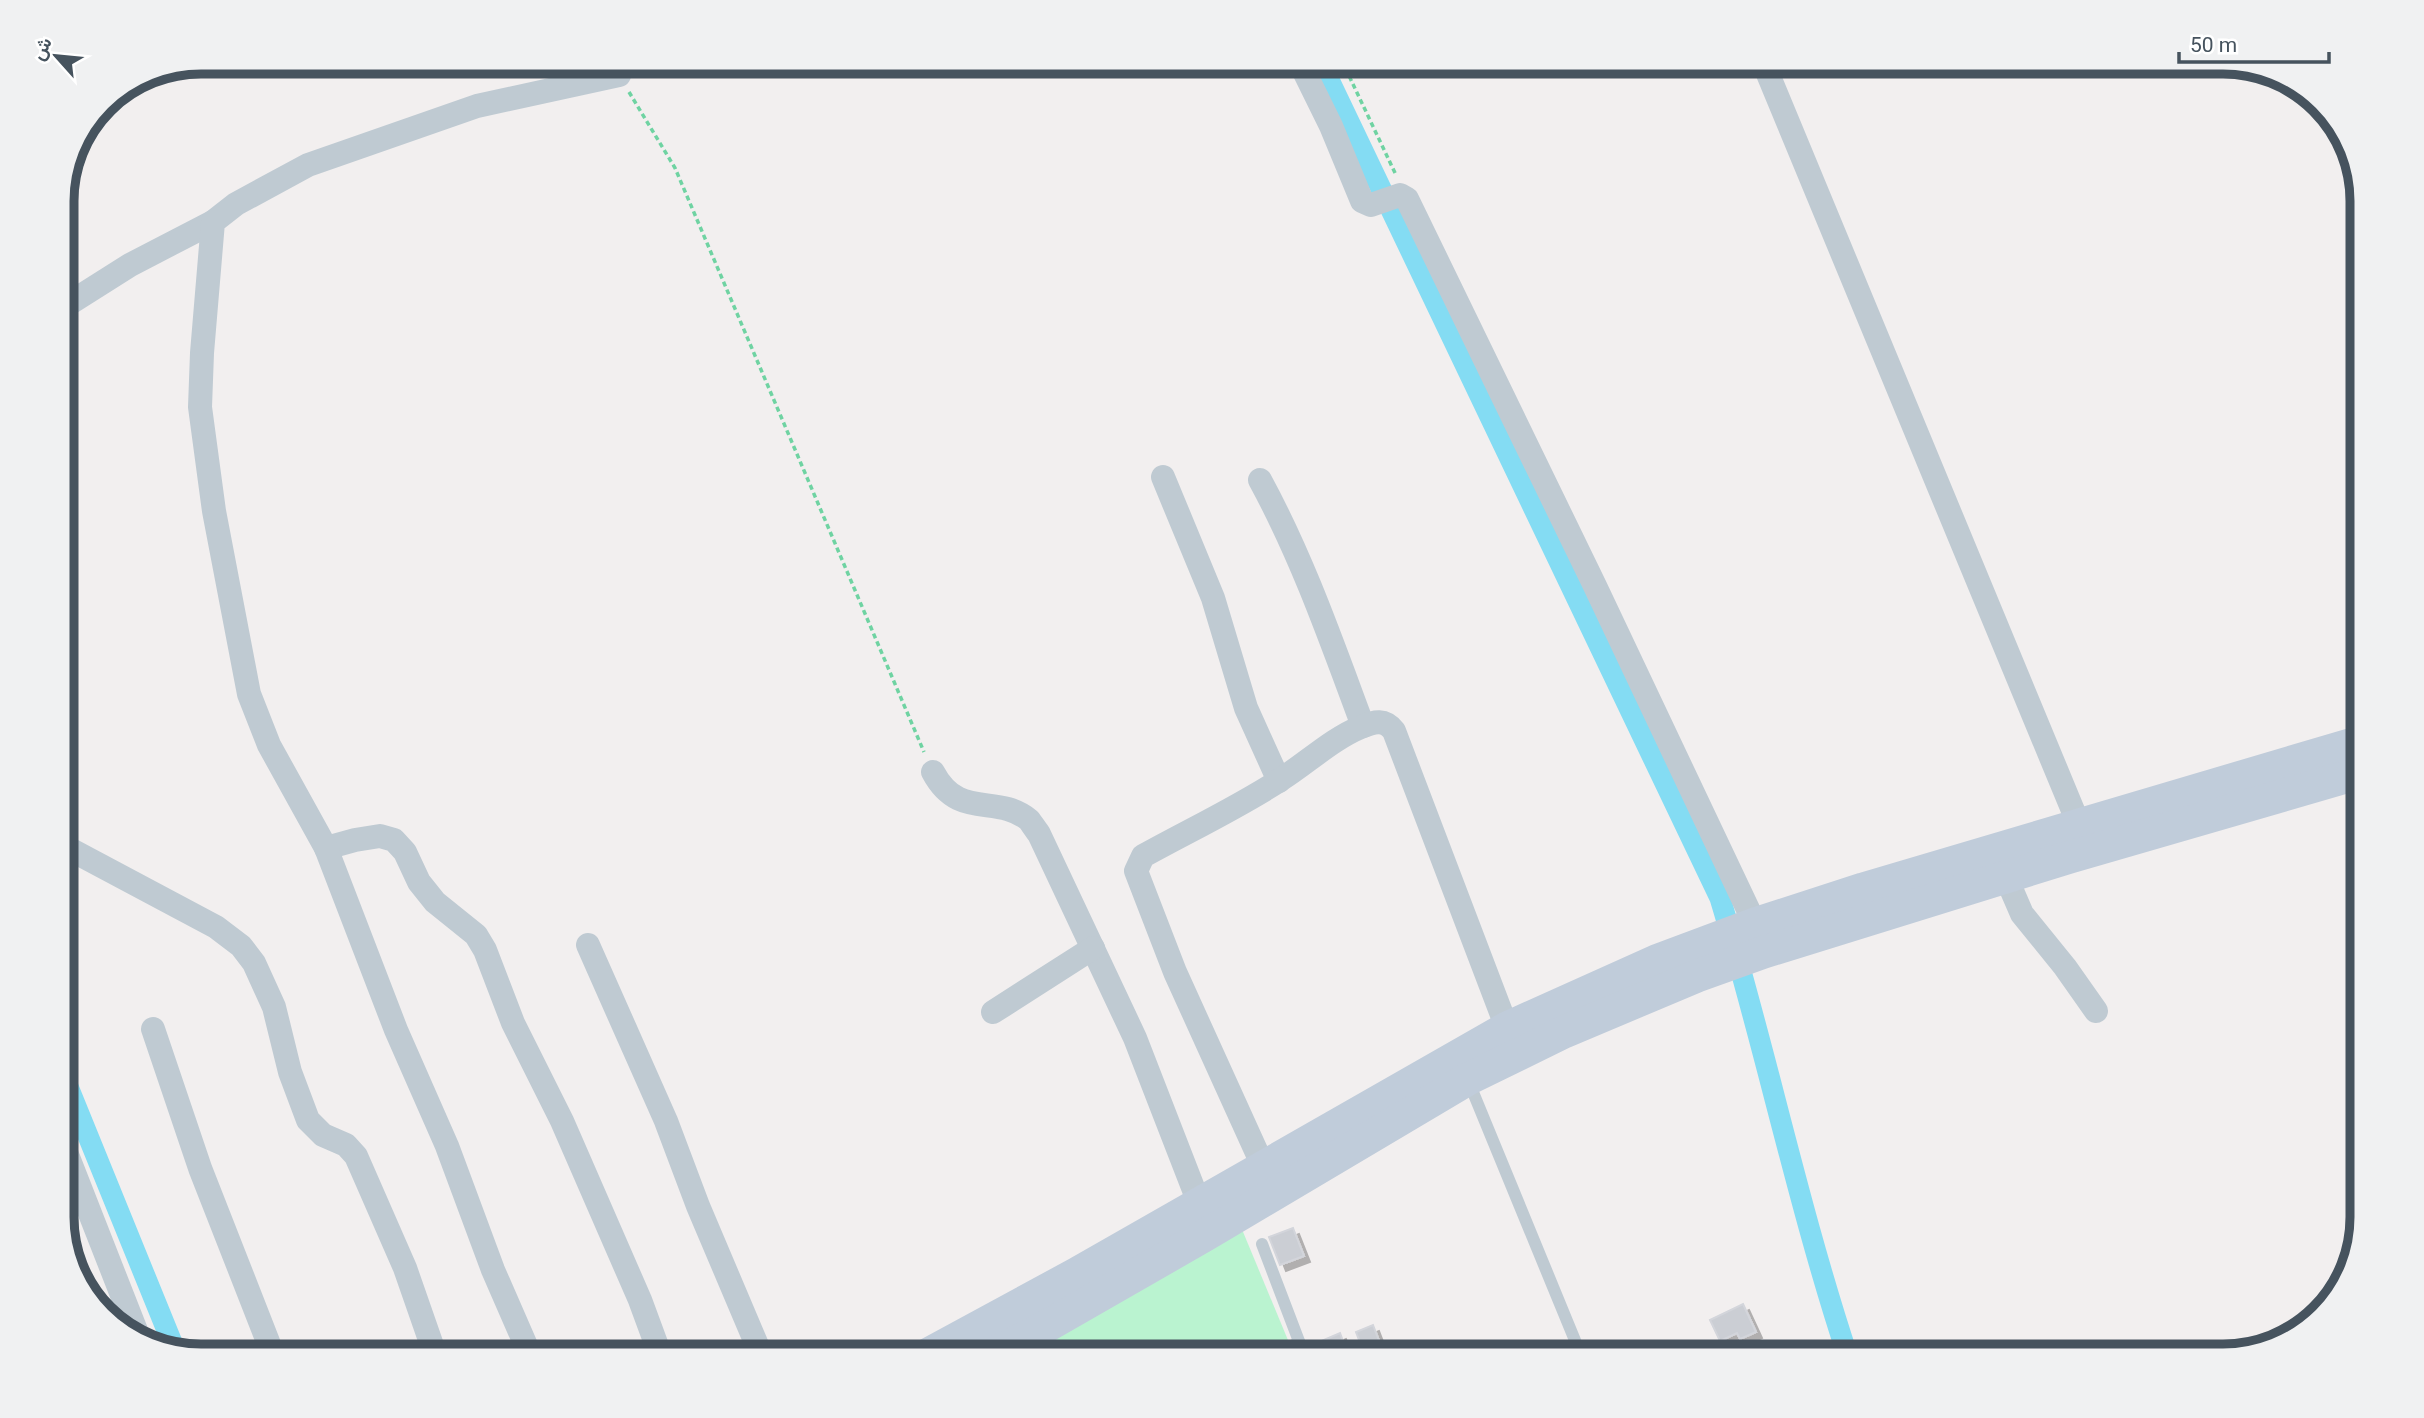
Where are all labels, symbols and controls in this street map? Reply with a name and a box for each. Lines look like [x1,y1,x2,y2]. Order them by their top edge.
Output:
north arrow [21,21,91,91]
scale bar [2179,21,2330,65]
text: ش [26,33,57,64]
text: 50 m [2190,33,2237,57]

